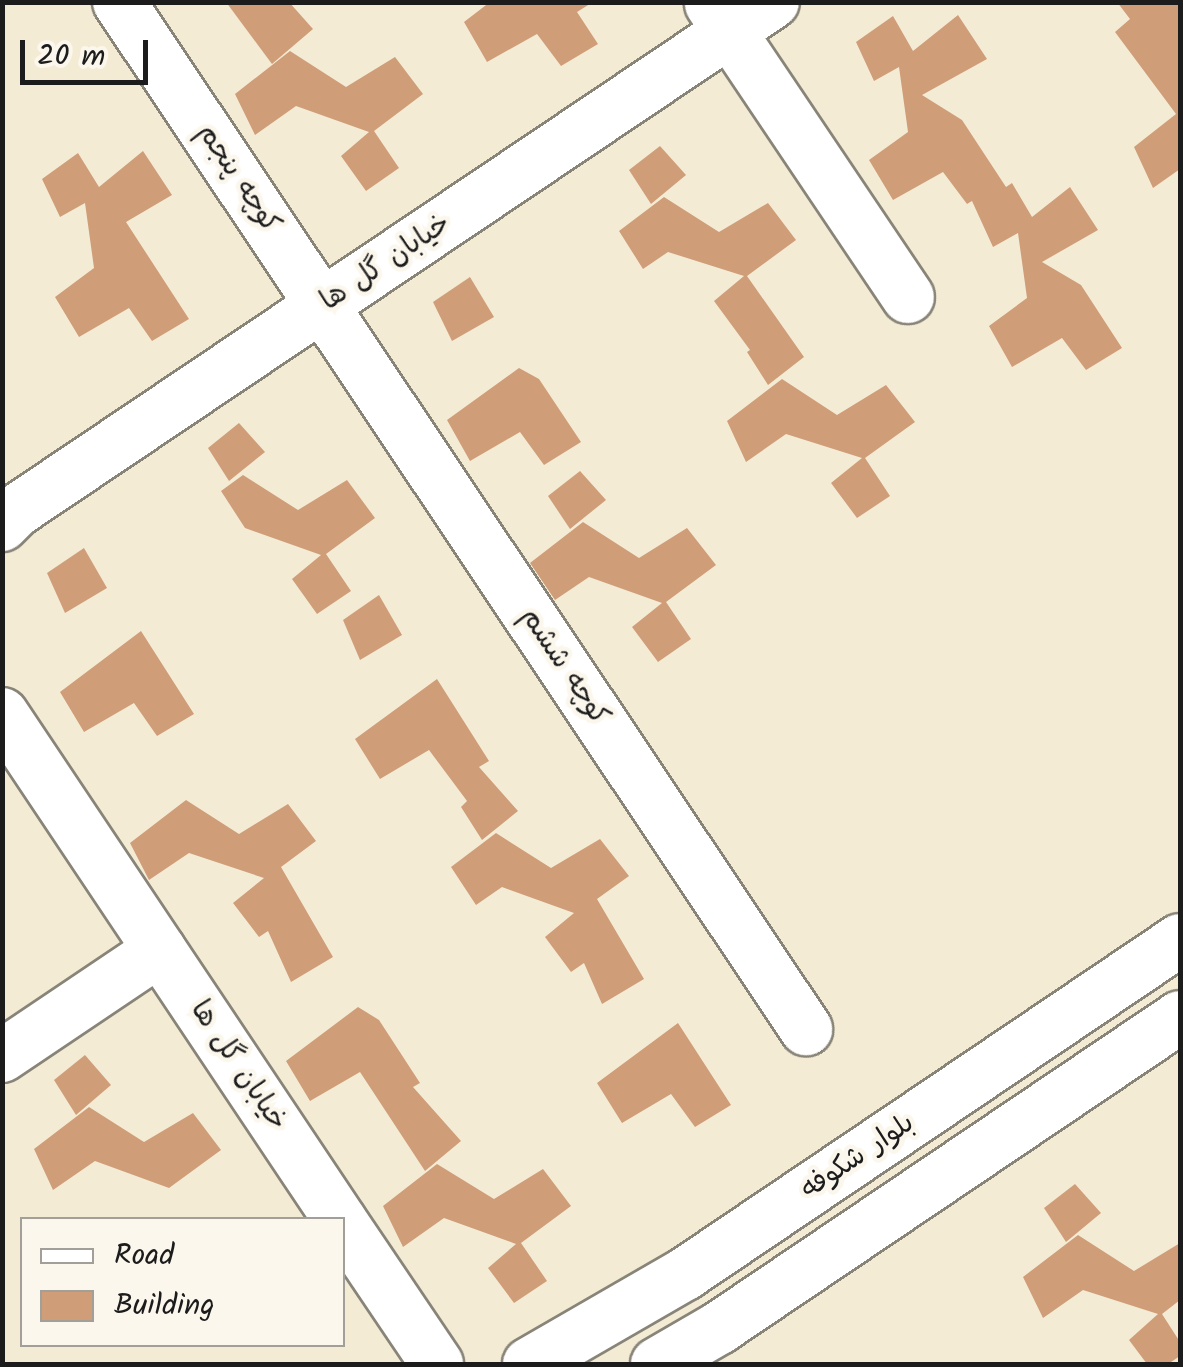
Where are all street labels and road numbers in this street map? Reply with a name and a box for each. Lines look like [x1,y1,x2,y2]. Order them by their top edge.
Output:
street label: کوچه پنجم [189,118,287,240]
street label: خیابان گل ها [315,207,457,319]
street label: کوچه ششم [512,602,616,732]
street label: خیابان گل ها [182,995,294,1137]
street label: بلوار شکوفه [795,1107,921,1207]

